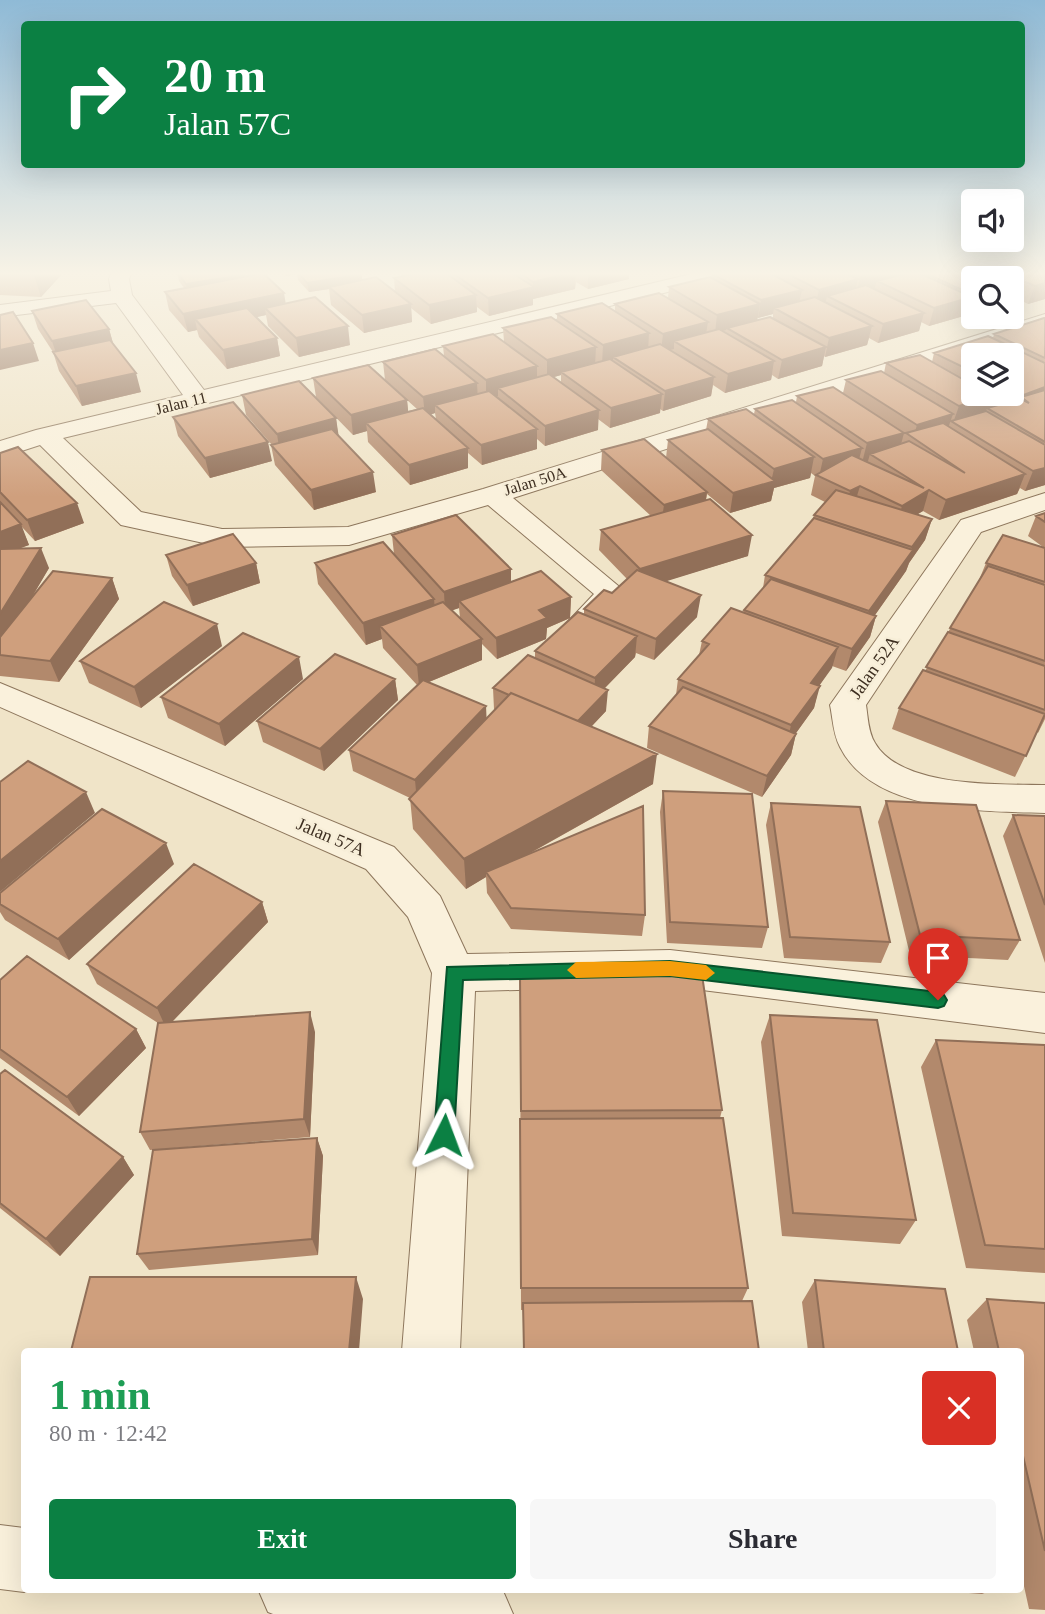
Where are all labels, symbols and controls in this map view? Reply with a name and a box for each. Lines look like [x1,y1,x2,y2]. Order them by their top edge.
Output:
text: 20 m [164,48,266,103]
icon: right [49,49,140,140]
text: Jalan 57C [164,106,291,142]
map controls [961,189,1024,406]
button: sound [961,189,1024,252]
button: search [961,266,1024,329]
button: layers [961,343,1024,406]
street label: Jalan 11 [154,388,208,418]
street label: Jalan 50A [502,463,569,499]
street label: Jalan 52A [845,632,903,702]
street label: Jalan 57A [294,814,368,860]
pin [908,928,968,1000]
icon: arrive [919,939,957,977]
position arrow [407,1098,481,1172]
button: close [922,1371,996,1445]
text: 1 min [49,1372,151,1418]
text: 80 m · 12:42 [49,1421,167,1446]
button: Exit [49,1499,516,1579]
button: Share [530,1499,996,1579]

